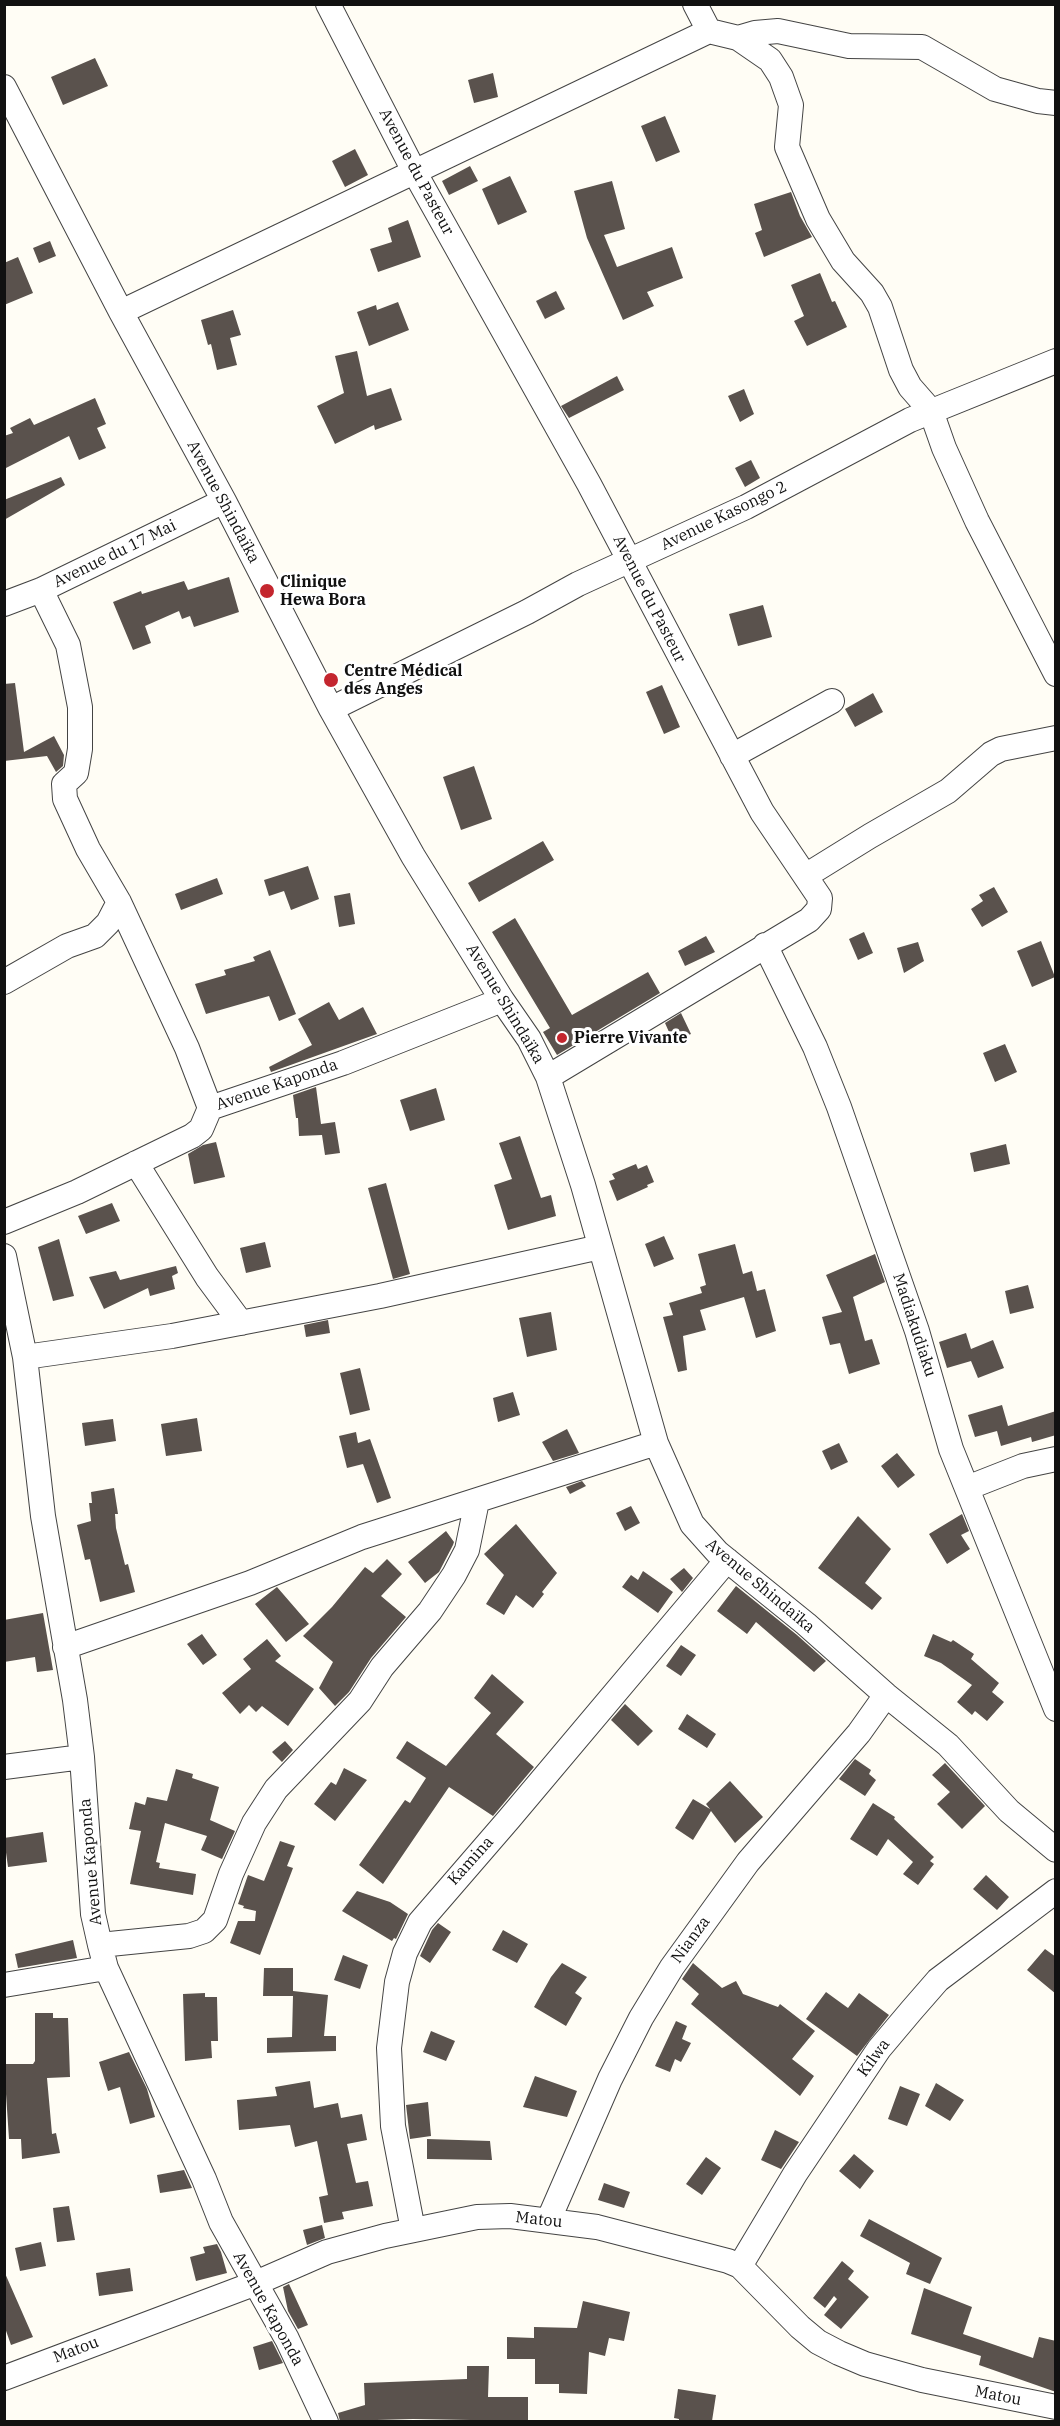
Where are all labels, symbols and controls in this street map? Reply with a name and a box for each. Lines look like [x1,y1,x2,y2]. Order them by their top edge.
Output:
street label: Avenue du Pasteur [374,105,458,239]
street label: Avenue Shindaïka [183,437,263,567]
street label: Avenue Kasongo 2 [658,477,790,555]
street label: Avenue du 17 Mai [51,516,179,592]
street label: Avenue du Pasteur [609,532,689,666]
place label: Clinique Hewa Bora [280,572,366,610]
marker: Clinique Hewa Bora [258,582,276,600]
place label: Centre Médical des Anges [344,661,463,699]
marker: Centre Médical des Anges [322,671,340,689]
street label: Avenue Shindaïka [462,941,548,1067]
place label: Pierre Vivante [574,1028,687,1048]
marker: Pierre Vivante [555,1031,569,1045]
street label: Avenue Kaponda [214,1055,340,1115]
street label: Madiakudiaku [888,1271,940,1379]
street label: Avenue Shindaïka [702,1535,818,1637]
street label: Avenue Kaponda [76,1798,106,1926]
street label: Kamina [444,1833,498,1889]
street label: Nianza [668,1913,714,1967]
street label: Kilwa [854,2035,894,2081]
street label: Matou [515,2208,563,2232]
street label: Avenue Kaponda [229,2249,307,2369]
street label: Matou [51,2333,101,2367]
street label: Matou [973,2382,1023,2410]

